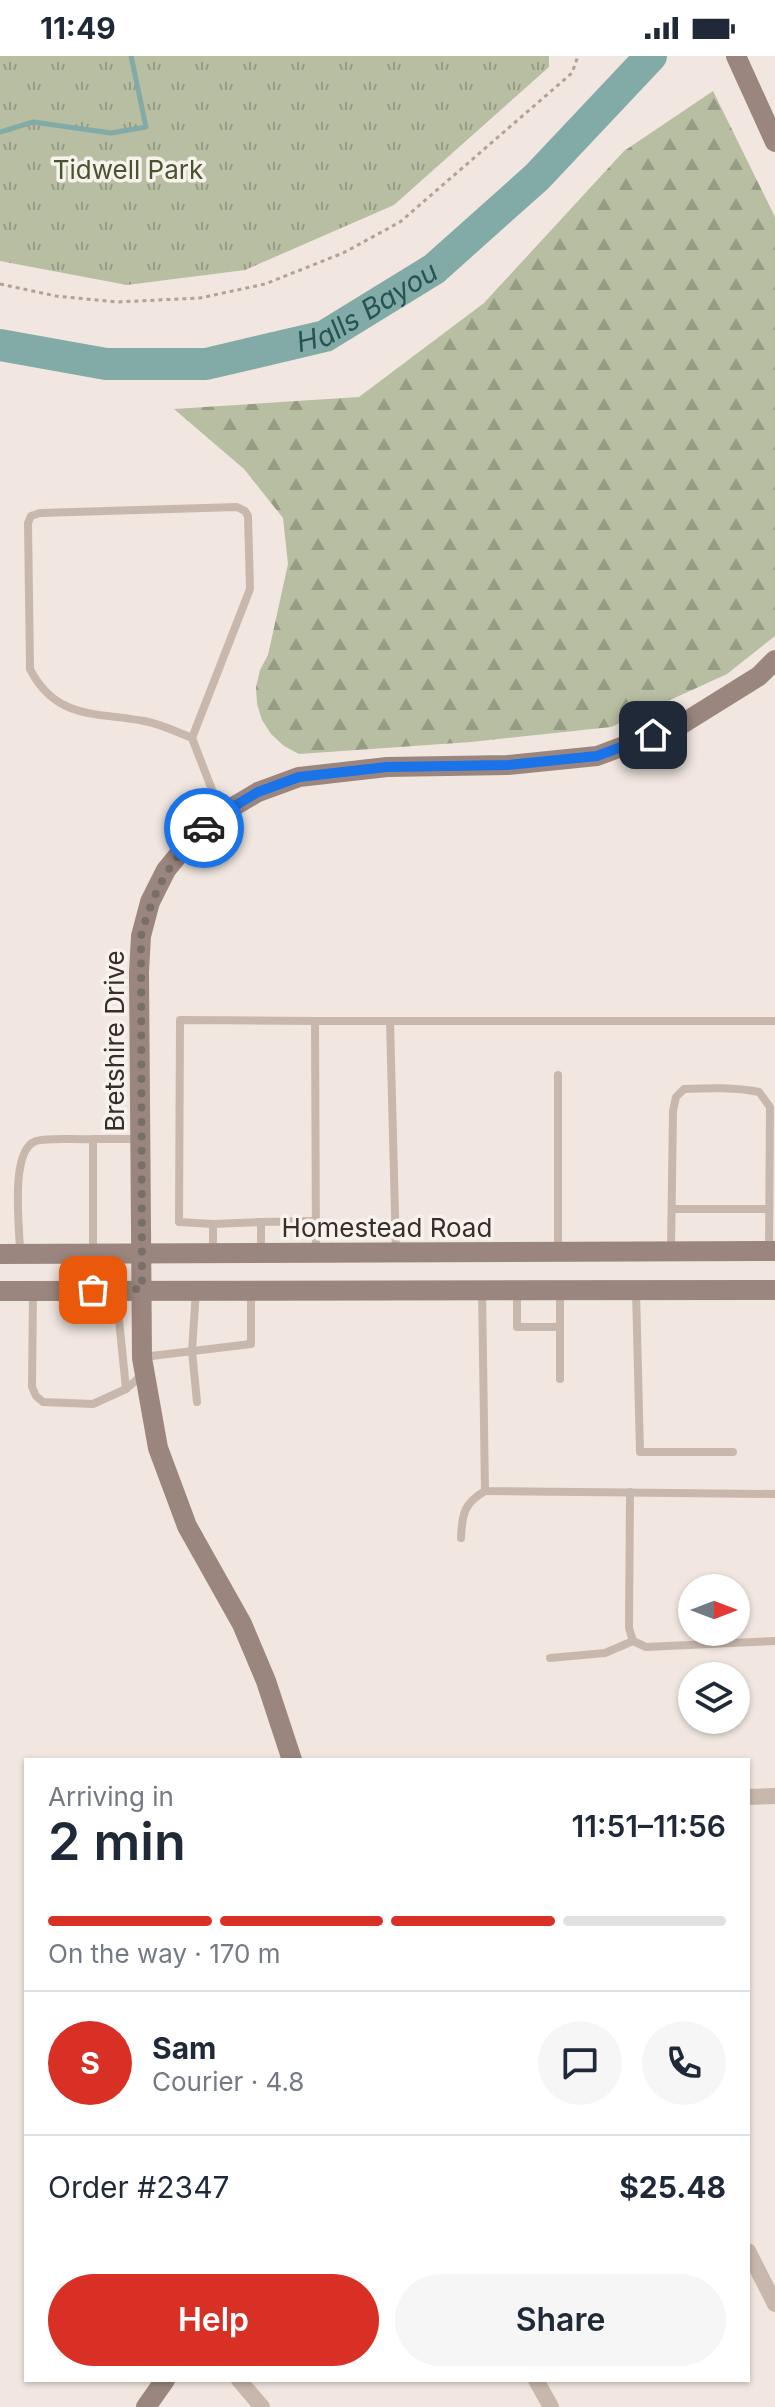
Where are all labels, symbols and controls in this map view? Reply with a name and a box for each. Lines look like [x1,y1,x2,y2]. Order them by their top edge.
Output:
text: 11:49 [40,10,116,46]
park label: Tidwell Park [53,154,203,185]
water label: Halls Bayou [293,254,444,359]
pin [619,701,687,769]
icon: home [631,713,675,757]
courier [164,788,244,868]
icon: car [182,806,226,850]
street label: Bretshire Drive [99,950,130,1132]
street label: Homestead Road [282,1212,492,1243]
pin [59,1256,127,1324]
icon: bag [71,1268,115,1312]
north arrow [678,1574,750,1646]
map controls [678,1574,750,1734]
button: layers [678,1662,750,1734]
text: Arriving in [48,1781,174,1812]
text: 11:51–11:56 [572,1808,726,1844]
text: 2 min [48,1810,186,1873]
text: On the way · 170 m [48,1938,281,1969]
button: chat [538,2021,622,2105]
button: phone [642,2021,726,2105]
text: Sam [152,2030,216,2066]
text: S [80,2045,100,2081]
text: Courier · 4.8 [152,2066,304,2097]
text: Order #2347 [48,2169,230,2205]
text: $25.48 [619,2169,726,2205]
button: Help [48,2274,379,2366]
button: Share [395,2274,726,2366]

